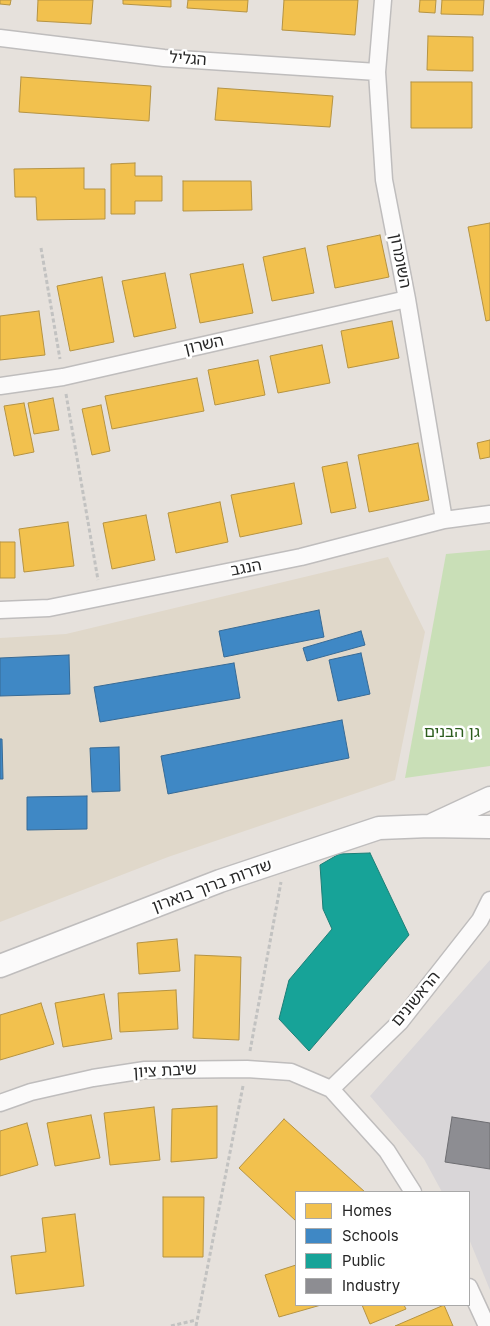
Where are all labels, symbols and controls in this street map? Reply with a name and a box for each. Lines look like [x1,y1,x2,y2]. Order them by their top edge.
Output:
street label: הגליל [169,48,207,70]
street label: השומרון [385,232,415,290]
street label: השרון [182,331,226,359]
street label: הנגב [229,556,263,580]
park label: גן הבנים [424,722,480,742]
street label: שדרות ברוך בוארון [149,855,275,917]
street label: הראשונים [388,968,444,1030]
street label: שיבת ציון [133,1060,197,1082]
legend [295,1191,470,1306]
text: Homes [342,1201,392,1220]
text: Schools [342,1226,399,1245]
text: Public [342,1251,385,1270]
text: Industry [342,1276,400,1295]

